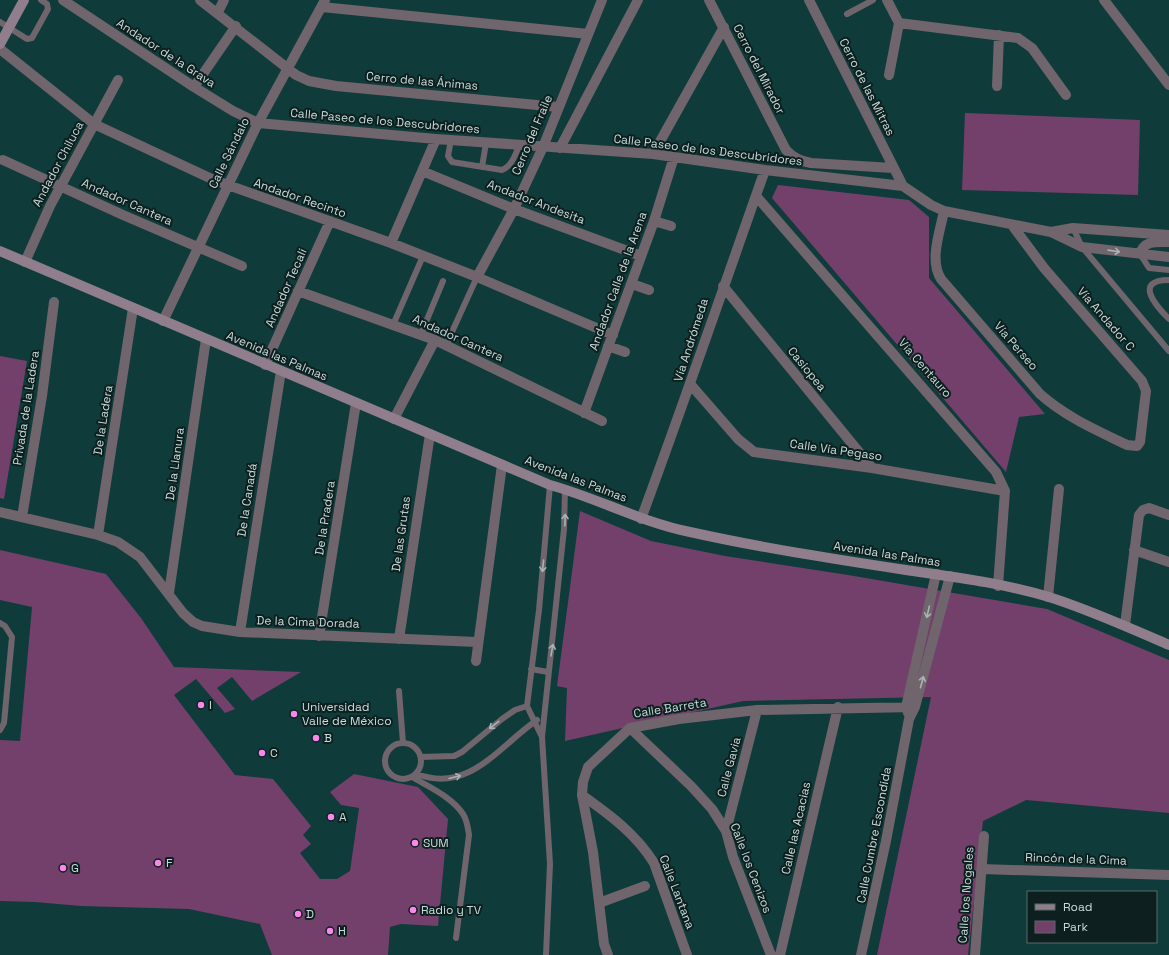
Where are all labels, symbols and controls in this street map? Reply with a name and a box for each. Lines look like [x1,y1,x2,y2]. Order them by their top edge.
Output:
street label: Andador de la Grava [113,15,219,91]
street label: Cerro del Mirador [729,21,789,117]
street label: Cerro de las Mitras [835,35,899,139]
street label: Cerro de las Ánimas [365,68,479,94]
street label: Cerro del Fraile [508,92,556,178]
street label: Calle Paseo de los Descubridores [290,105,480,137]
street label: Calle Sándalo [205,115,253,191]
street label: Andador Chiluca [29,118,87,209]
street label: Calle Paseo de los Descubridores [613,130,803,170]
street label: Andador Cantera [79,175,175,229]
street label: Andador Recinto [252,175,348,221]
street label: Andador Andesita [485,176,587,228]
street label: Andador Calle de la Arena [585,209,651,353]
street label: Andador Tecali [261,246,311,330]
one-way arrow [1107,247,1120,255]
street label: Vía Andador C [1074,284,1138,355]
street label: Vía Andrómeda [670,296,712,384]
street label: Andador Cantera [410,311,506,365]
street label: Vía Perseo [990,318,1042,374]
street label: Avenida las Palmas [224,327,330,385]
street label: Vía Centauro [895,335,955,401]
street label: Casiopea [784,343,830,395]
street label: Privada de la Ladera [9,350,43,466]
street label: De la Ladera [90,384,116,456]
street label: De la Llanura [162,427,188,501]
street label: Calle Vía Pegaso [789,436,883,464]
street label: Avenida las Palmas [523,452,629,506]
street label: De la Canadá [233,462,261,538]
street label: De la Pradera [311,479,339,556]
street label: De las Grutas [388,495,414,573]
one-way arrow [561,514,568,527]
street label: Avenida las Palmas [832,538,942,570]
one-way arrow [539,559,547,572]
one-way arrow [923,606,931,619]
street label: De la Cima Dorada [256,612,360,632]
one-way arrow [548,644,556,657]
one-way arrow [919,676,926,689]
street label: Calle Barreta [632,694,708,722]
place label: I [209,697,212,713]
place label: Universidad Valle de México [302,699,392,729]
marker: I [196,700,206,710]
marker: Universidad Valle de México [289,709,299,719]
one-way arrow [488,720,499,729]
place label: B [324,730,332,746]
marker: B [311,733,321,743]
street label: Calle Gavia [713,735,745,799]
place label: C [270,745,278,761]
marker: C [257,748,267,758]
street label: Calle Cumbre Escondida [853,765,895,905]
one-way arrow [448,773,461,780]
street label: Calle las Acacias [778,780,814,876]
place label: A [339,809,347,825]
marker: A [326,812,336,822]
street label: Calle los Cenizos [726,821,776,915]
place label: SUM [423,835,449,851]
marker: SUM [410,838,420,848]
street label: Calle los Nogales [955,846,977,944]
street label: Rincón de la Cima [1025,849,1127,869]
street label: Calle Lantana [656,853,698,931]
place label: F [166,855,173,871]
marker: F [153,858,163,868]
place label: G [71,860,79,876]
marker: G [58,863,68,873]
legend [1027,891,1157,943]
text: Road [1063,899,1092,915]
place label: Radio y TV [421,902,482,918]
marker: Radio y TV [408,905,418,915]
place label: D [306,906,314,922]
marker: D [293,909,303,919]
text: Park [1063,919,1088,935]
place label: H [338,923,346,939]
marker: H [325,926,335,936]

